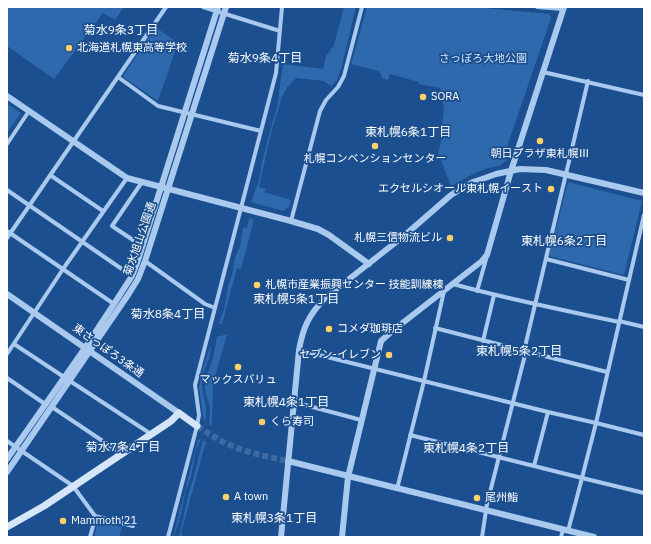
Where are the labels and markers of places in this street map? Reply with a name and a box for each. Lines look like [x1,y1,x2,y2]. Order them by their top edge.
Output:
place label: 北海道札幌東高等学校 [77,41,187,55]
marker: 北海道札幌東高等学校 [64,43,74,53]
place label: SORA [431,90,459,104]
marker: SORA [418,92,428,102]
marker: 朝日プラザ東札幌Ⅲ [535,136,545,146]
marker: 札幌コンベンションセンター [370,141,380,151]
place label: 朝日プラザ東札幌Ⅲ [491,147,589,161]
place label: 札幌コンベンションセンター [304,152,446,166]
place label: エクセルシオール東札幌イースト [378,182,543,196]
marker: エクセルシオール東札幌イースト [546,184,556,194]
place label: 札幌三信物流ビル [354,231,442,245]
marker: 札幌三信物流ビル [445,233,455,243]
place label: 札幌市産業振興センター 技能訓練棟 [265,278,444,292]
marker: 札幌市産業振興センター 技能訓練棟 [252,280,262,290]
place label: コメダ珈琲店 [337,322,403,336]
marker: コメダ珈琲店 [324,324,334,334]
place label: セブン-イレブン [300,348,381,362]
marker: セブン-イレブン [384,350,394,360]
marker: マックスバリュ [233,362,243,372]
place label: マックスバリュ [200,373,276,387]
place label: くら寿司 [270,415,314,429]
marker: くら寿司 [257,417,267,427]
place label: A town [234,490,268,504]
place label: 尾州鮨 [485,491,518,505]
marker: A town [221,492,231,502]
marker: 尾州鮨 [472,493,482,503]
place label: Mammoth'21 [71,514,137,528]
marker: Mammoth'21 [58,516,68,526]

